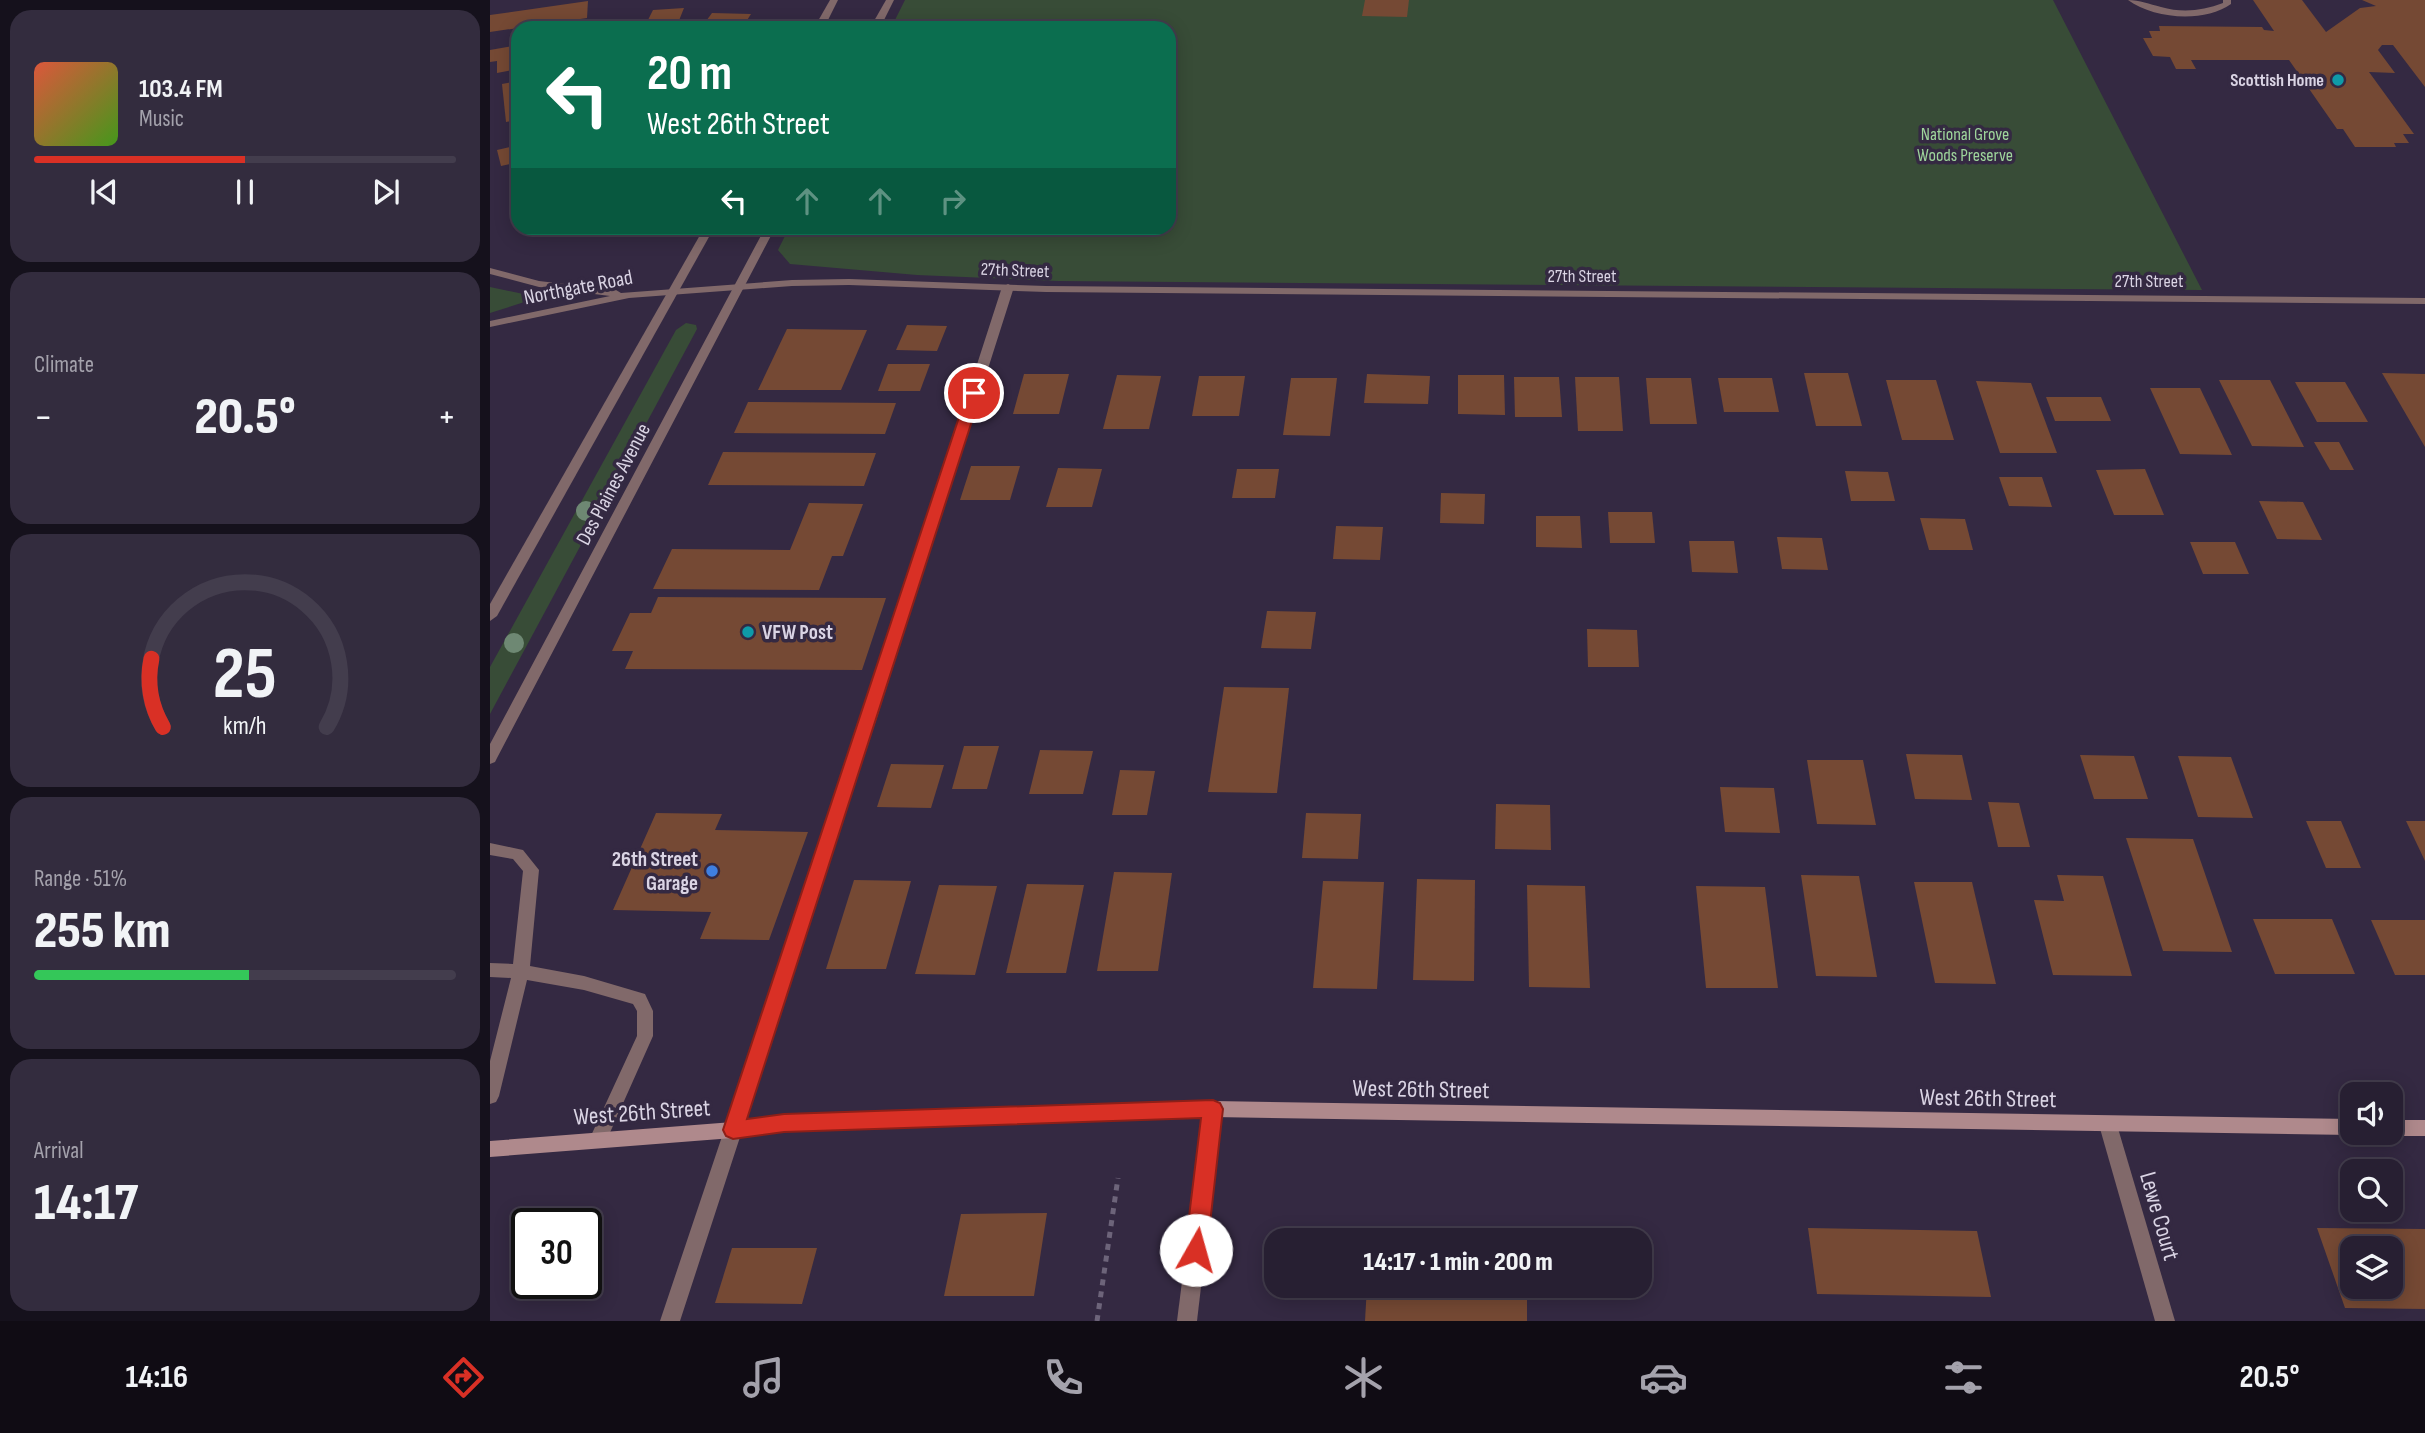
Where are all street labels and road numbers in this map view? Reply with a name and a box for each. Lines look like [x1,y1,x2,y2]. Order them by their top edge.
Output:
street label: 27th Street [980,259,1050,282]
street label: Northgate Road [522,265,635,310]
street label: 27th Street [1548,266,1617,287]
street label: 27th Street [2115,271,2184,292]
street label: Des Plaines Avenue [571,419,656,549]
street label: West 26th Street [1352,1074,1490,1105]
street label: West 26th Street [1919,1083,2057,1114]
street label: West 26th Street [573,1093,711,1132]
street label: Lewe Court [2133,1168,2186,1264]

